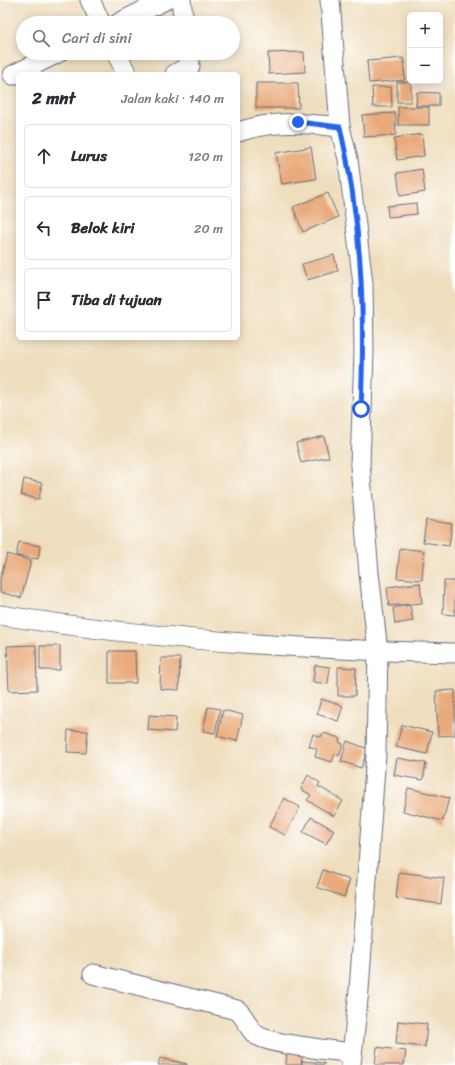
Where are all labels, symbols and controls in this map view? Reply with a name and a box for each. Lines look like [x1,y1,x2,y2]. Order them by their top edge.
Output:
map controls [407,12,443,84]
button: + [407,12,443,48]
search box [16,16,240,60]
text: Cari di sini [62,25,132,51]
icon: search [30,27,52,49]
button: − [407,48,443,84]
text: 2 mnt [32,83,75,113]
text: Jalan kaki · 140 m [121,87,224,110]
route end [289,113,307,131]
text: Lurus [71,143,107,169]
icon: ahead [33,145,55,167]
text: 120 m [188,145,223,168]
text: Belok kiri [71,215,134,241]
icon: left [33,217,55,239]
text: 20 m [194,217,223,240]
text: Tiba di tujuan [71,287,162,313]
icon: arrive [33,289,55,311]
route start [352,400,370,418]

